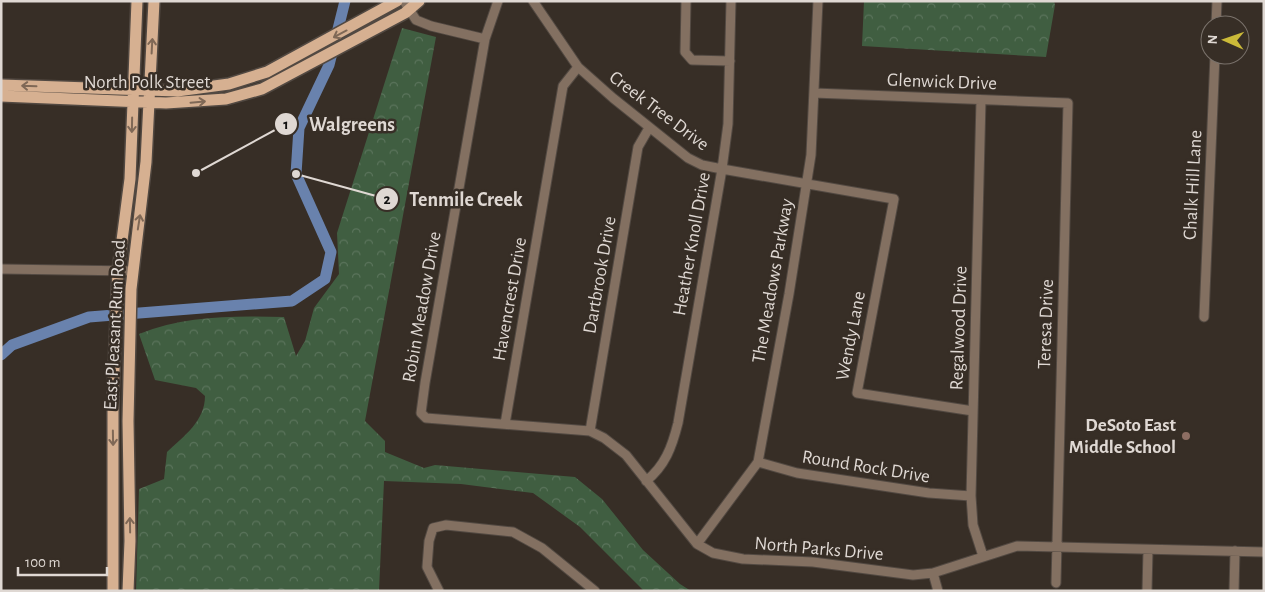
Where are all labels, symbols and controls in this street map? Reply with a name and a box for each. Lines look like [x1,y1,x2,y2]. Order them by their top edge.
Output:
north arrow [1200,15,1250,65]
one-way arrow [333,29,348,39]
text: N [1206,34,1220,45]
one-way arrow [147,38,156,54]
street label: Creek Tree Drive [606,68,712,154]
street label: Glenwick Drive [887,71,997,93]
street label: North Polk Street [84,73,210,92]
one-way arrow [21,81,37,90]
one-way arrow [190,97,206,106]
callout: Walgreens [274,106,404,141]
text: Walgreens [309,115,395,135]
one-way arrow [127,116,137,133]
text: 1 [283,117,289,132]
street label: Chalk Hill Lane [1181,129,1205,241]
street label: Heather Knoll Drive [670,171,714,317]
callout: Tenmile Creek [375,181,533,216]
text: Tenmile Creek [409,190,523,210]
text: 2 [383,192,391,207]
street label: The Meadows Parkway [749,197,797,365]
one-way arrow [134,215,144,231]
street label: Dartbrook Drive [580,215,620,335]
street label: Robin Meadow Drive [399,230,445,384]
street label: Havencrest Drive [490,236,530,362]
street label: East Pleasant Run Road [101,239,129,411]
street label: Regalwood Drive [947,265,971,391]
street label: Teresa Drive [1035,279,1057,369]
street label: Wendy Lane [833,290,869,382]
place label: DeSoto East Middle School [1069,416,1177,457]
one-way arrow [108,430,118,446]
marker: DeSoto East Middle School [1180,430,1192,442]
street label: Round Rock Drive [801,448,931,486]
one-way arrow [125,517,135,533]
street label: North Parks Drive [754,534,884,564]
scale bar [18,544,106,576]
text: 100 m [25,555,60,570]

